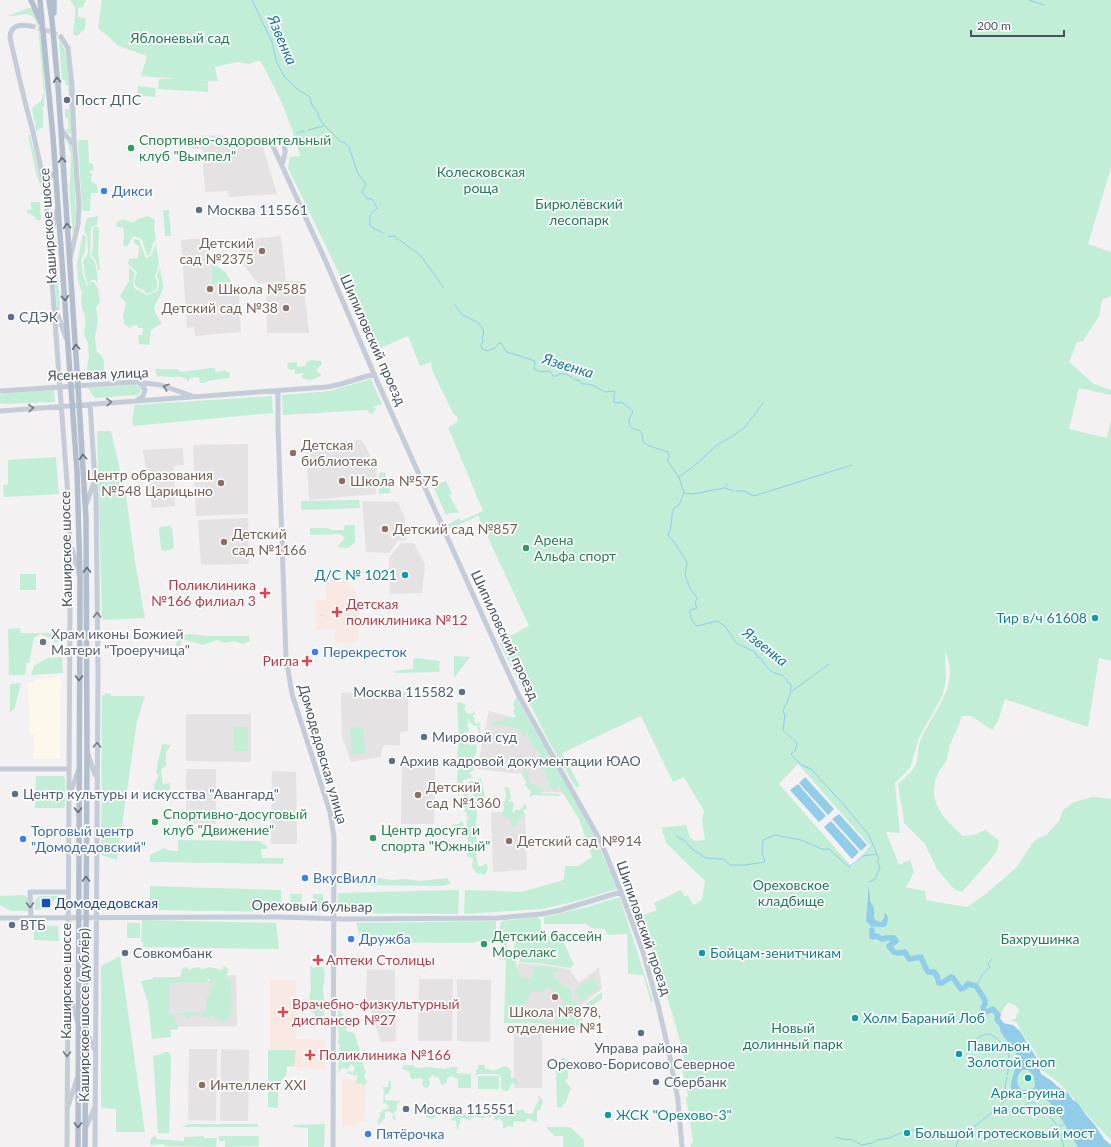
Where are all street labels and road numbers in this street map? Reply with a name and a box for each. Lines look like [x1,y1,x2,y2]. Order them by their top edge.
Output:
street label: Каширское шоссе [35,167,60,285]
street label: Шипиловский проезд [337,272,410,408]
street label: Ясеневая улица [46,363,149,384]
street label: Каширское шоссе [56,491,75,607]
street label: Шипиловский проезд [468,567,543,703]
street label: Домодедовская улица [295,682,352,826]
street label: Шипиловский проезд [613,858,676,998]
street label: Ореховый бульвар [252,896,373,915]
street label: Каширское шоссе [57,923,74,1039]
street label: Каширское шоссе (дублёр) [75,928,92,1102]

